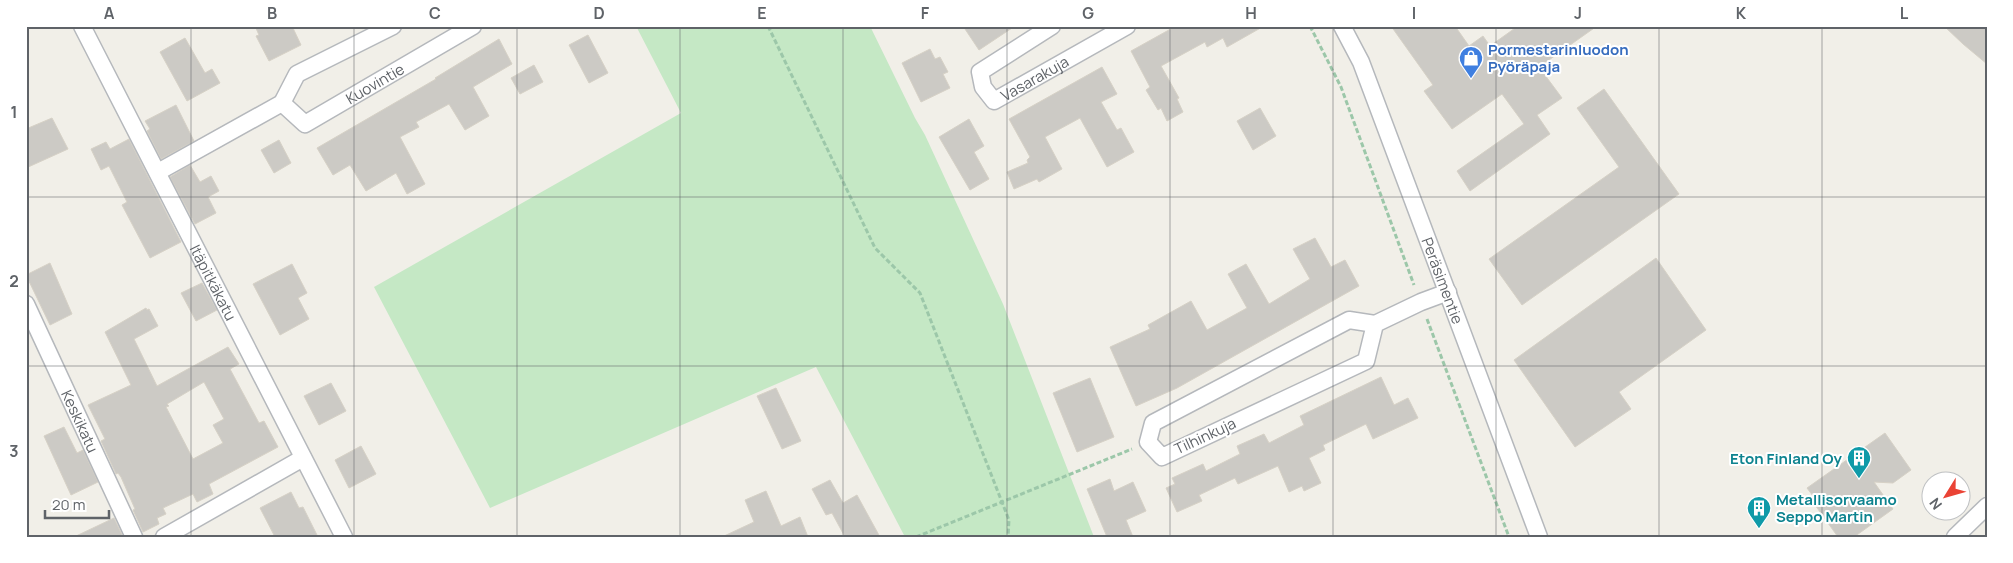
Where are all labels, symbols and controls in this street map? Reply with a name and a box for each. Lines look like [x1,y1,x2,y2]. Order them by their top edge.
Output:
text: A [104,2,115,24]
text: B [267,2,277,24]
text: C [429,2,441,24]
text: D [593,2,605,24]
text: E [757,2,767,24]
text: F [921,2,930,24]
text: G [1082,2,1094,24]
text: H [1245,2,1257,24]
text: I [1412,2,1416,24]
text: J [1574,2,1582,24]
text: K [1736,2,1747,24]
text: L [1900,2,1909,24]
place label: Pormestarinluodon Pyöräpaja [1488,39,1629,77]
shop icon: Pormestarinluodon Pyöräpaja [1458,45,1484,79]
street label: Vasarakuja [997,51,1072,106]
street label: Kuovintie [342,58,408,109]
text: 1 [10,101,18,123]
street label: Peräsimentie [1417,234,1469,327]
street label: Itäpitkäkatu [185,241,242,324]
text: 2 [9,270,19,292]
street label: Keskikatu [57,386,104,456]
street label: Tilhinkuja [1171,413,1239,459]
text: 3 [9,440,19,462]
building icon: Eton Finland Oy [1846,445,1872,479]
place label: Eton Finland Oy [1730,448,1843,469]
north arrow [1920,470,1970,520]
scale bar [45,488,109,520]
place label: Metallisorvaamo Seppo Martin [1776,489,1897,527]
text: 20 m [52,494,85,515]
text: N [1925,494,1946,514]
building icon: Metallisorvaamo Seppo Martin [1746,495,1772,529]

